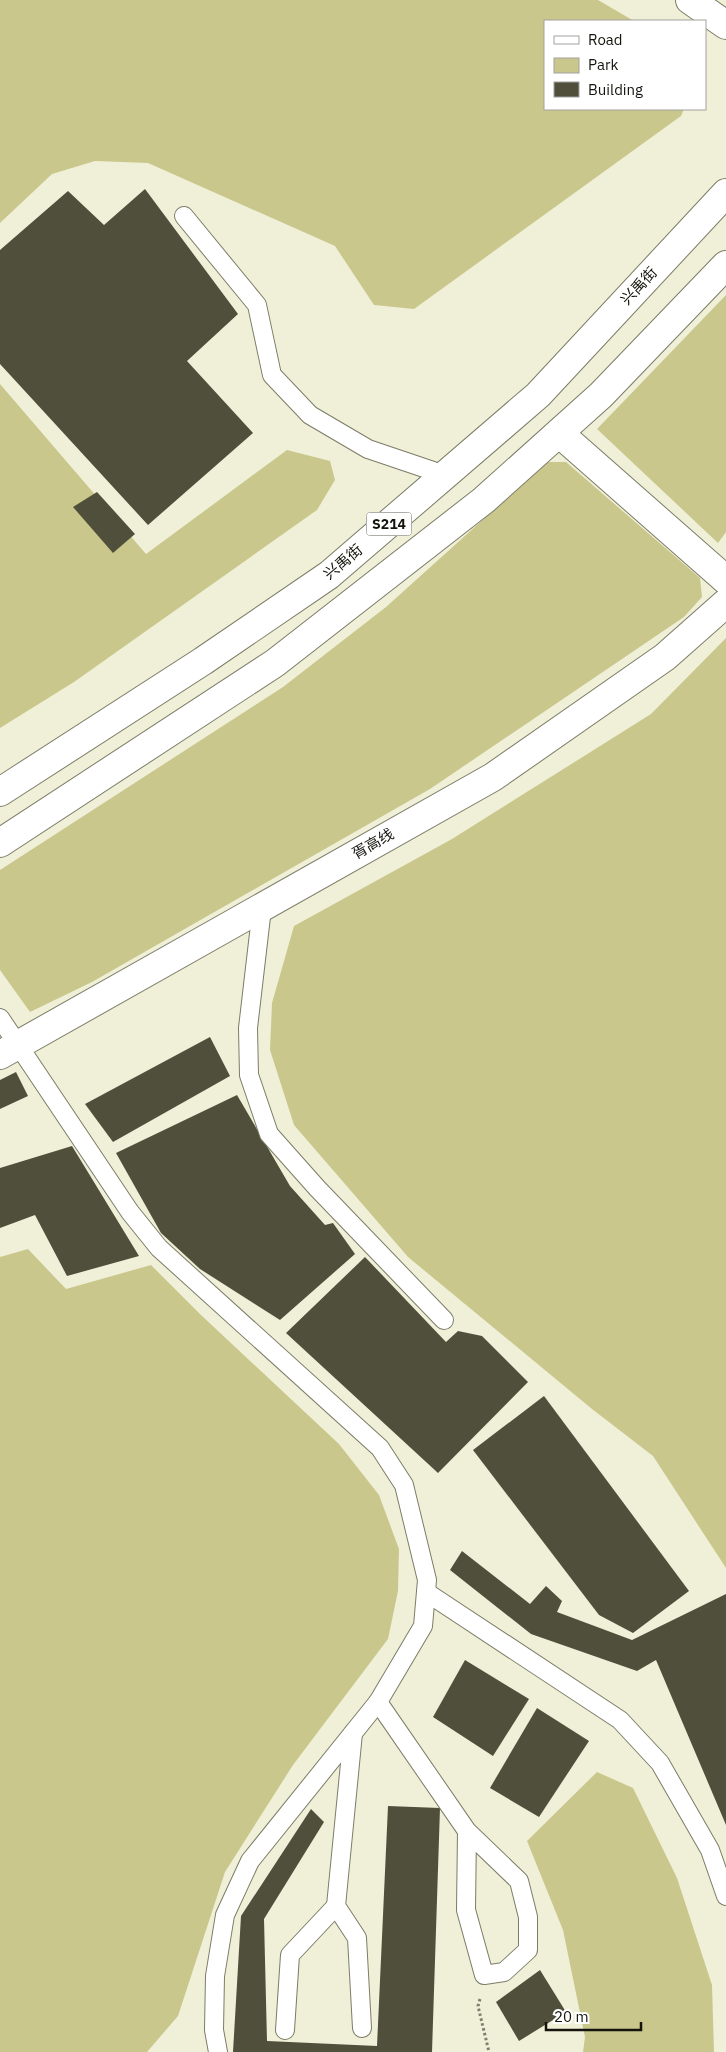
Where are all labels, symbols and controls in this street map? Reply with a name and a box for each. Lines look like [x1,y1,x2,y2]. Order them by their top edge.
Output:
legend [544,20,706,110]
text: Road [588,30,623,49]
text: Park [588,55,618,74]
text: Building [588,80,643,99]
street label: 兴禹街 [616,263,661,309]
road number: S214 [366,512,412,536]
street label: 兴禹街 [319,540,366,583]
street label: 胥高线 [349,824,397,863]
scale bar [546,2000,641,2032]
text: 20 m [554,2007,589,2026]

